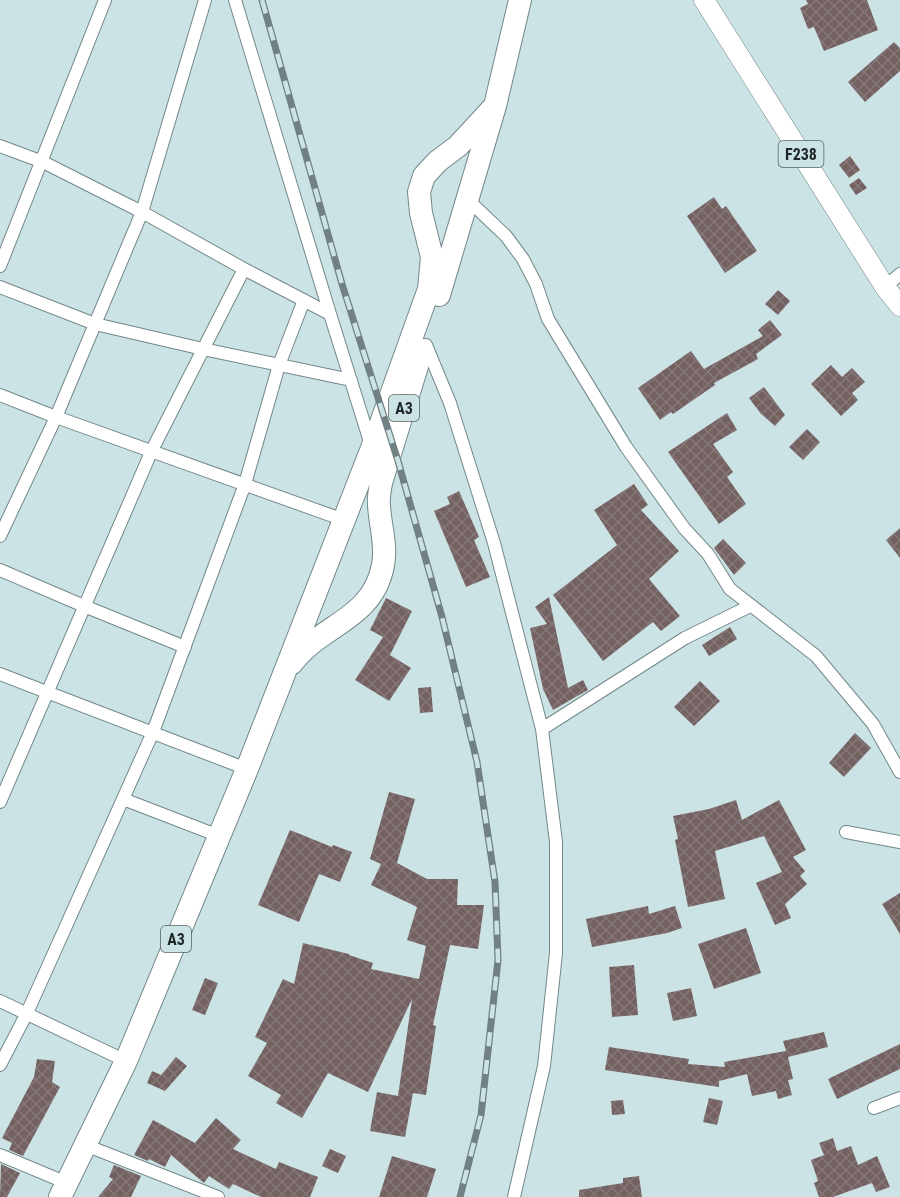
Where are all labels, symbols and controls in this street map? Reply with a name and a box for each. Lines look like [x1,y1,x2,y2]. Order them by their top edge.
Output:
road number: F238 [778,141,824,167]
road number: A3 [389,395,419,421]
road number: A3 [161,926,191,952]

